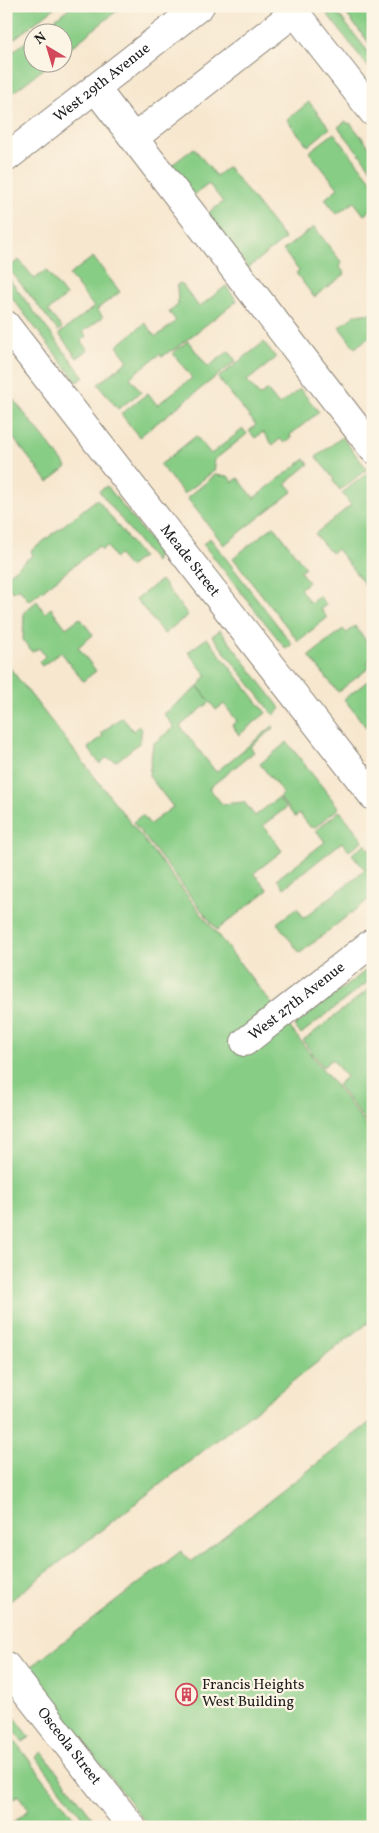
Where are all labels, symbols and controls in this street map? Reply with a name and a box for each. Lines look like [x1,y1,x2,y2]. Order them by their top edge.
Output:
north arrow [22,22,72,72]
text: N [31,28,51,50]
street label: West 29th Avenue [49,38,155,127]
street label: Meade Street [155,520,225,601]
street label: West 27th Avenue [244,957,350,1046]
place label: Francis Heights West Building [202,1675,305,1713]
building icon: Francis Heights West Building [174,1682,198,1706]
street label: Osceola Street [32,1703,106,1790]

